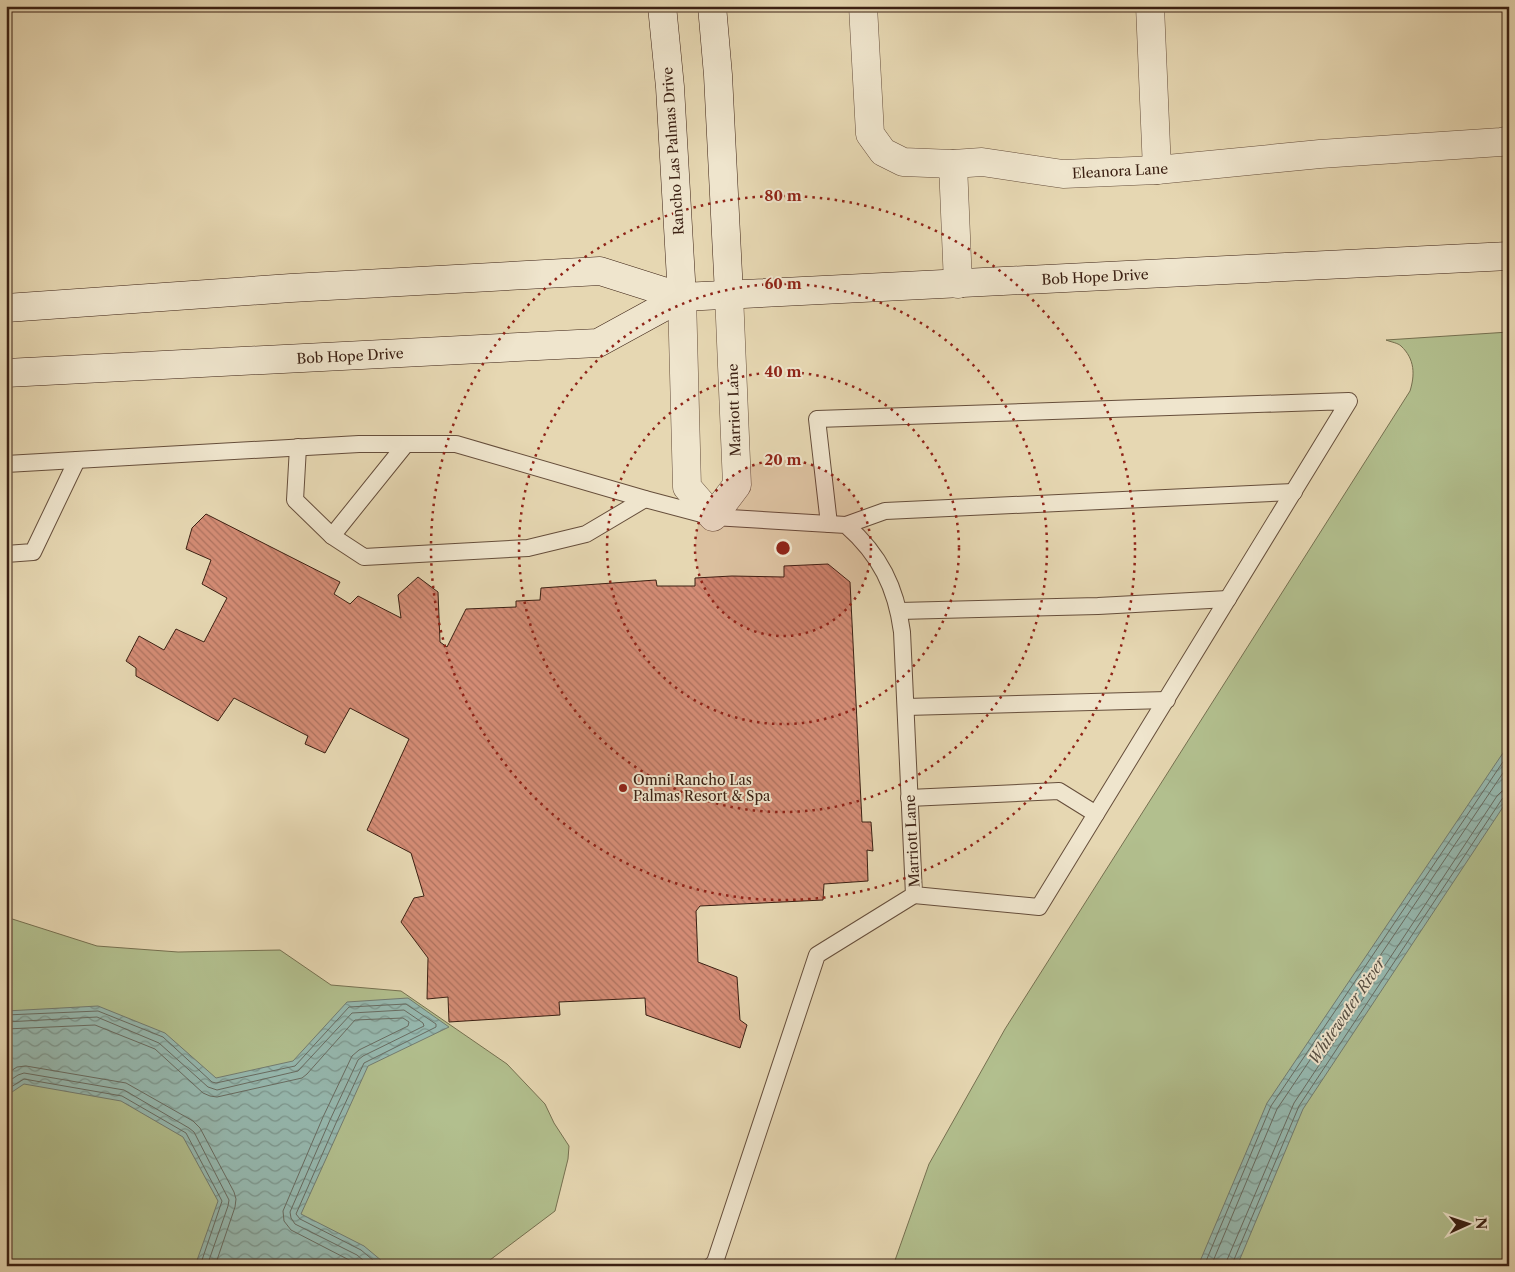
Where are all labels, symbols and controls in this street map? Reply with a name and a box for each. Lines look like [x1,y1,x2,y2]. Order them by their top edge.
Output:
street label: Rancho Las Palmas Drive [658,66,688,236]
street label: Eleanora Lane [1071,159,1169,183]
text: 80 m [764,186,802,205]
street label: Bob Hope Drive [1041,265,1149,289]
text: 60 m [764,274,802,293]
street label: Bob Hope Drive [296,344,404,368]
text: 40 m [764,362,802,381]
street label: Marriott Lane [723,363,745,457]
text: 20 m [764,450,802,469]
centre of rings [774,539,792,557]
place label: Omni Rancho Las Palmas Resort & Spa [633,771,771,805]
marker: Omni Rancho Las Palmas Resort & Spa [617,782,629,794]
street label: Marriott Lane [901,794,923,888]
water label: Whitewater River [1304,953,1390,1068]
north arrow [1442,1200,1492,1250]
text: N [1472,1217,1490,1230]

